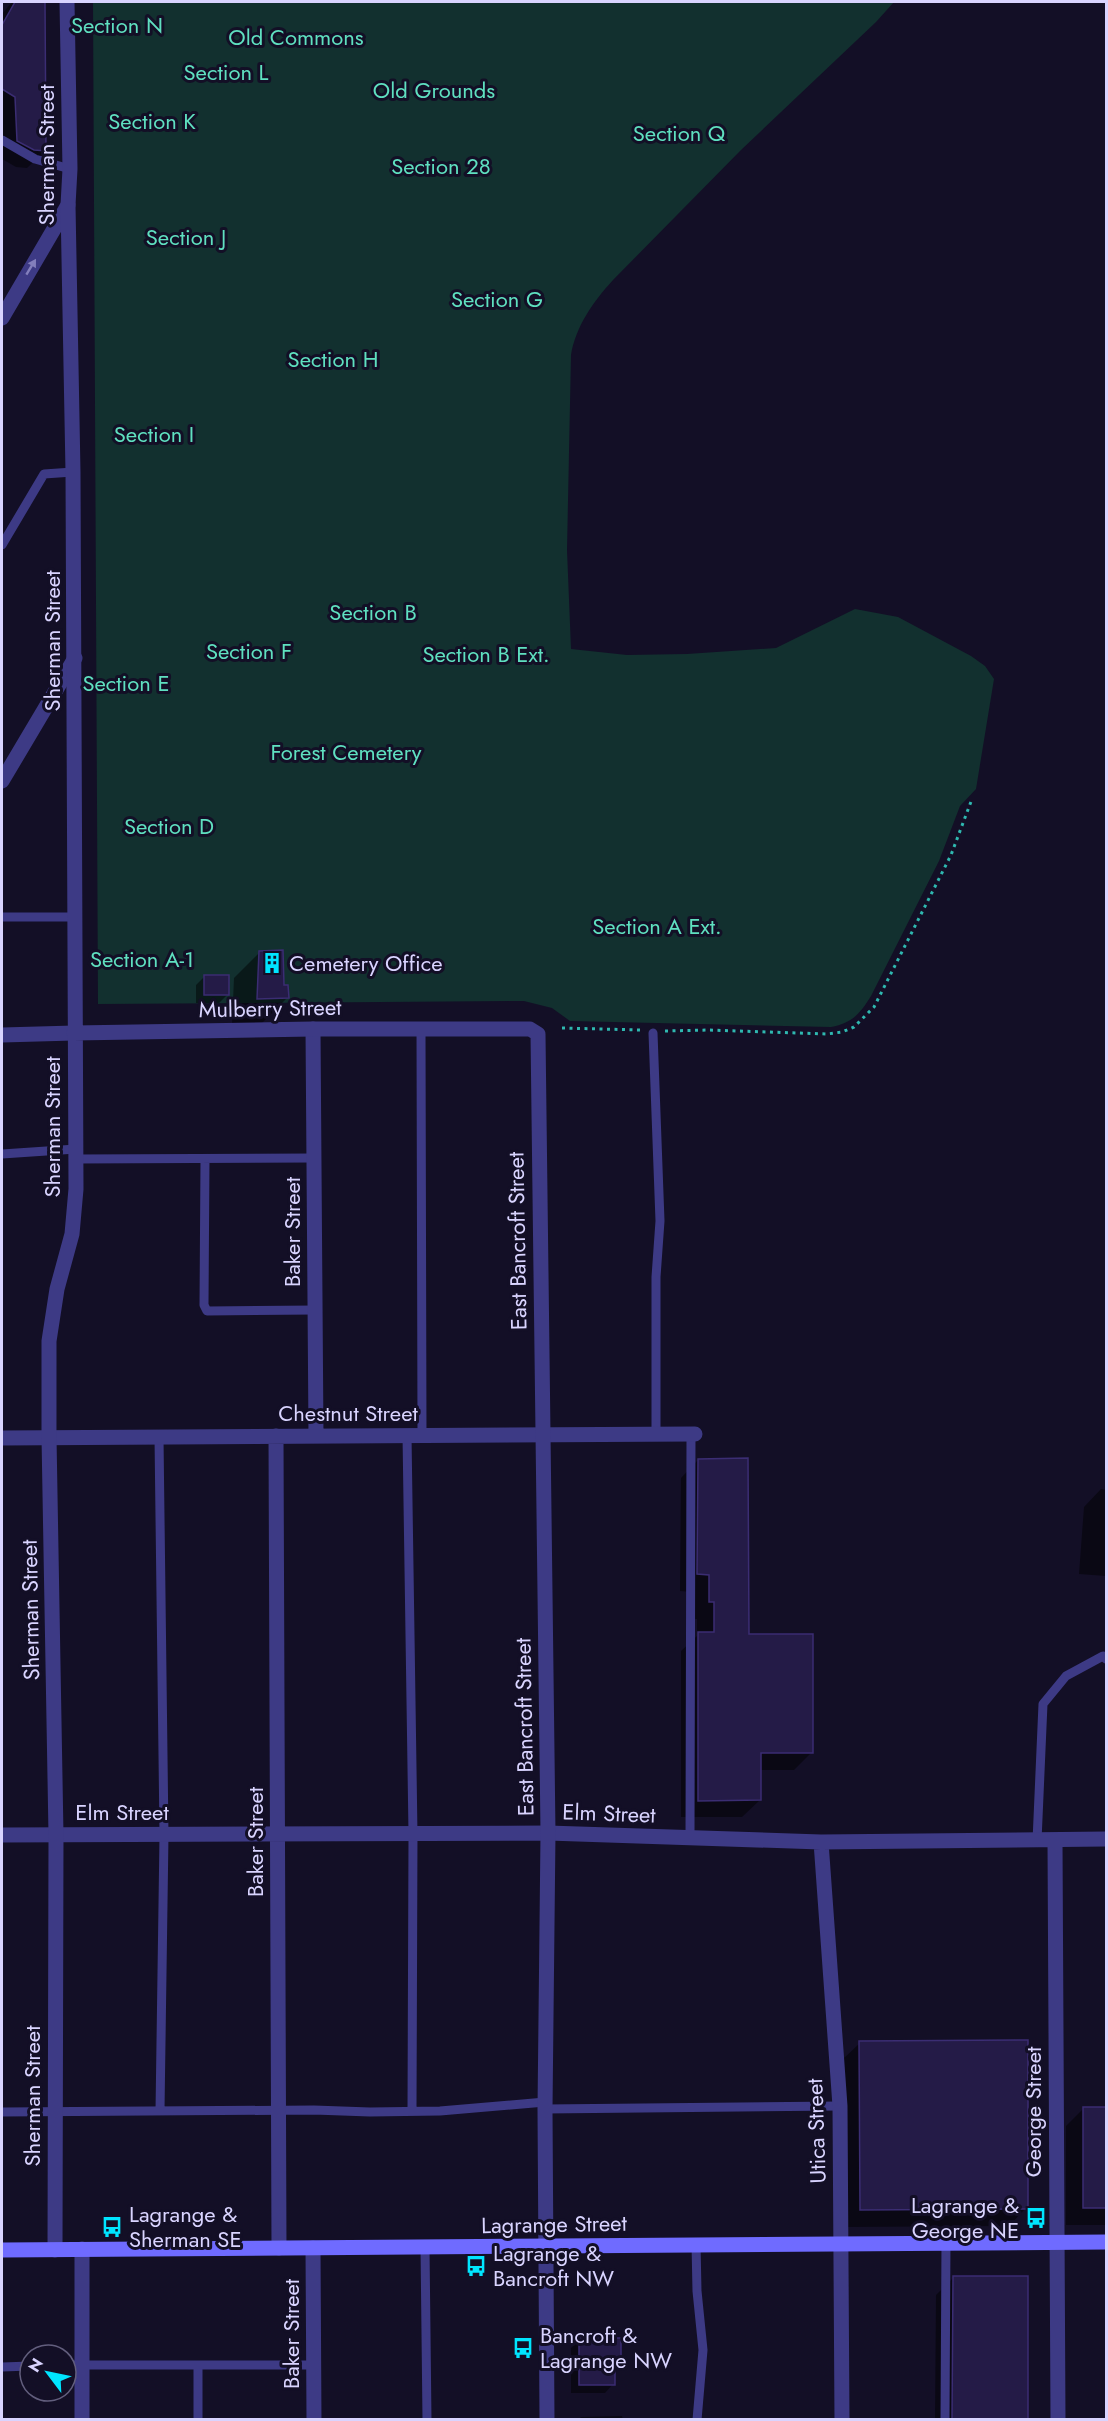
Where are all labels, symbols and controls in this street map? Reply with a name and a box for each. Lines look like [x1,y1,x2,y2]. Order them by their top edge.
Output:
park label: Section N [71,9,163,41]
park label: Old Commons [228,21,364,53]
park label: Section L [184,56,269,88]
park label: Old Grounds [373,74,495,106]
street label: Sherman Street [30,84,62,225]
park label: Section K [108,105,196,137]
park label: Section Q [633,117,726,149]
park label: Section 28 [391,150,491,182]
park label: Section J [146,221,226,253]
one-way arrow [26,259,37,275]
park label: Section G [451,283,543,315]
park label: Section H [288,343,378,375]
park label: Section I [114,418,194,450]
street label: Sherman Street [36,570,68,711]
park label: Section B [329,596,417,628]
park label: Section F [206,635,292,667]
park label: Section B Ext. [422,638,550,670]
park label: Section E [82,667,170,699]
park label: Forest Cemetery [270,736,422,768]
park label: Section D [124,810,214,842]
park label: Section A Ext. [592,910,722,942]
park label: Section A-1 [90,943,194,975]
place label: Cemetery Office [289,947,443,979]
building icon: Cemetery Office [260,951,284,975]
street label: Mulberry Street [198,991,342,1025]
street label: Sherman Street [36,1056,68,1197]
street label: East Bancroft Street [499,1151,535,1330]
street label: Baker Street [276,1176,308,1287]
street label: Chestnut Street [278,1397,418,1429]
street label: Sherman Street [13,1539,47,1681]
street label: East Bancroft Street [506,1637,542,1816]
street label: Baker Street [239,1786,271,1897]
street label: Elm Street [562,1795,657,1831]
street label: Elm Street [75,1796,169,1828]
street label: Sherman Street [16,2025,48,2166]
street label: George Street [1017,2046,1049,2177]
street label: Utica Street [798,2077,834,2184]
place label: Lagrange & George NE [911,2189,1019,2246]
place label: Lagrange & Sherman SE [129,2198,242,2255]
bus stop icon: Lagrange & George NE [1024,2206,1048,2230]
street label: Lagrange Street [481,2207,628,2241]
bus stop icon: Lagrange & Sherman SE [100,2215,124,2239]
place label: Lagrange & Bancroft NW [493,2237,614,2294]
bus stop icon: Lagrange & Bancroft NW [464,2254,488,2278]
street label: Baker Street [275,2278,307,2389]
place label: Bancroft & Lagrange NW [540,2319,672,2376]
bus stop icon: Bancroft & Lagrange NW [511,2336,535,2360]
north arrow [18,2343,78,2403]
text: N [23,2354,49,2377]

